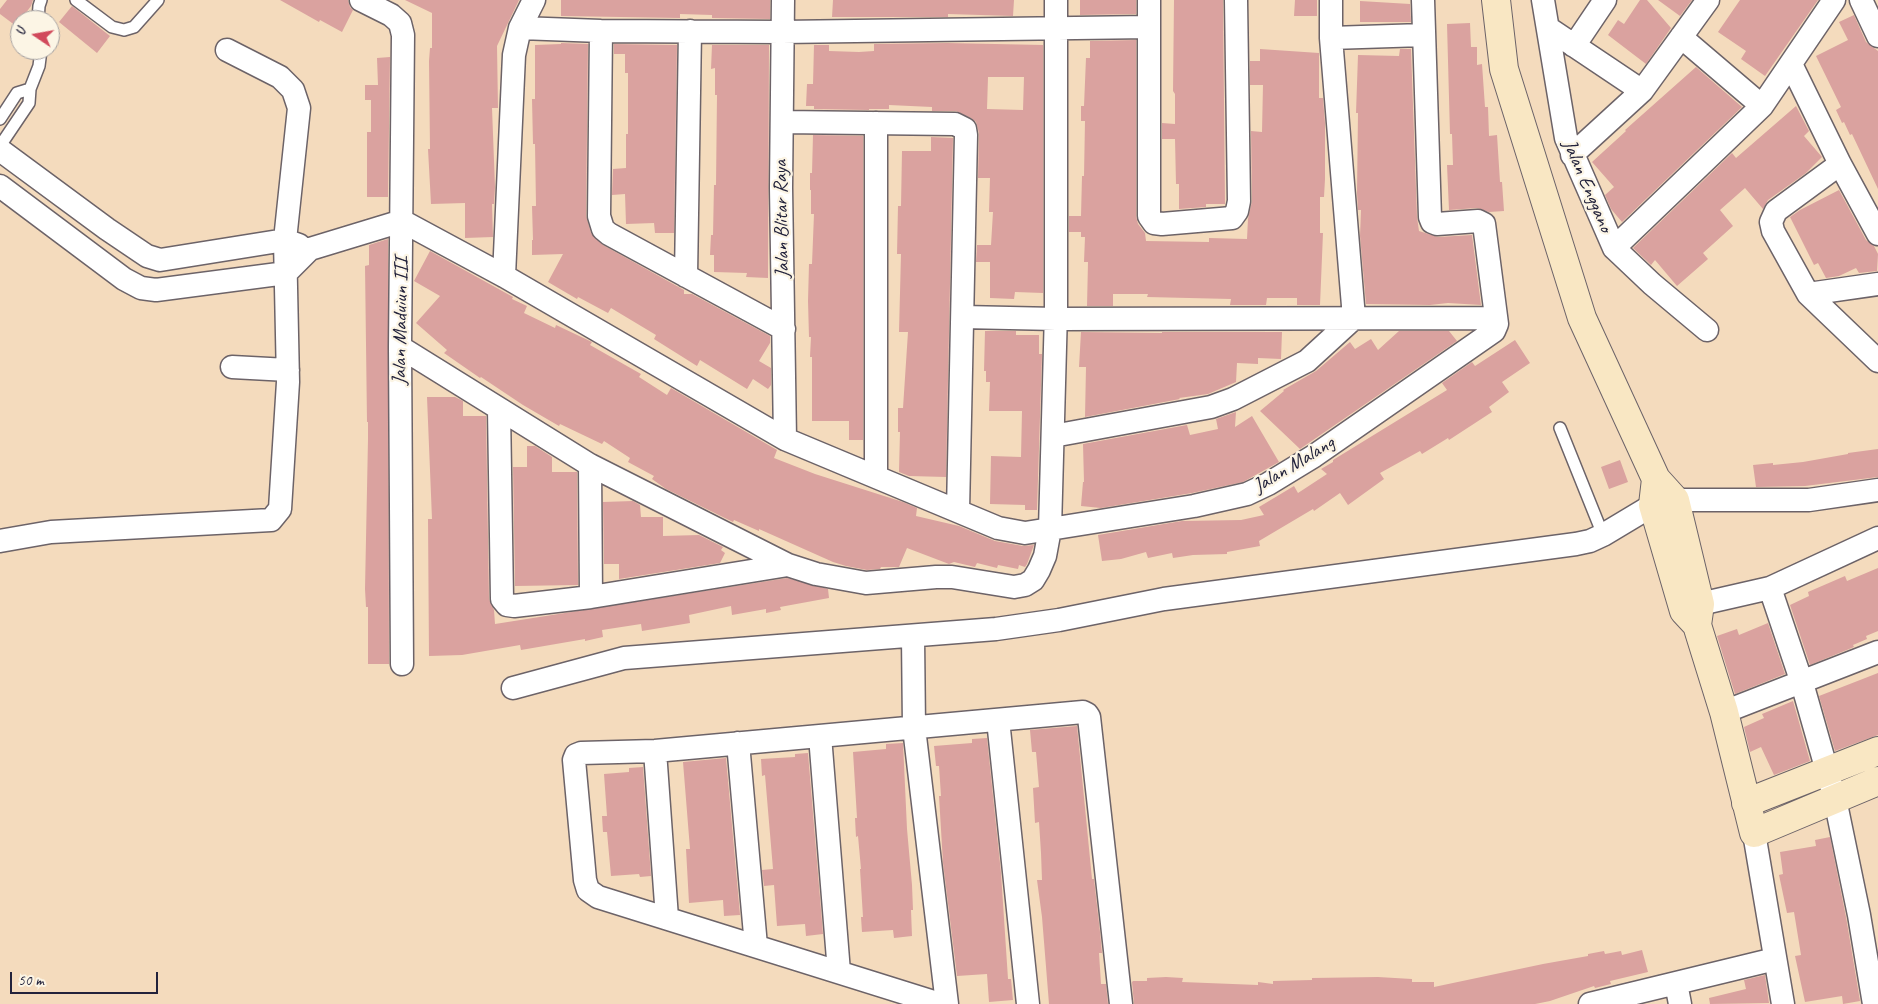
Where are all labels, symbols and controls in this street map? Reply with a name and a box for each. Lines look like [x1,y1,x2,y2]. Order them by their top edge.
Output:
north arrow [10,10,60,60]
text: U [12,27,30,37]
street label: Jalan Enggano [1557,136,1617,236]
street label: Jalan Blitar Raya [769,160,795,278]
street label: Jalan Maduiun III [388,257,414,385]
street label: Jalan Malang [1249,431,1339,499]
scale bar [12,962,160,994]
text: 50 m [18,971,44,990]

